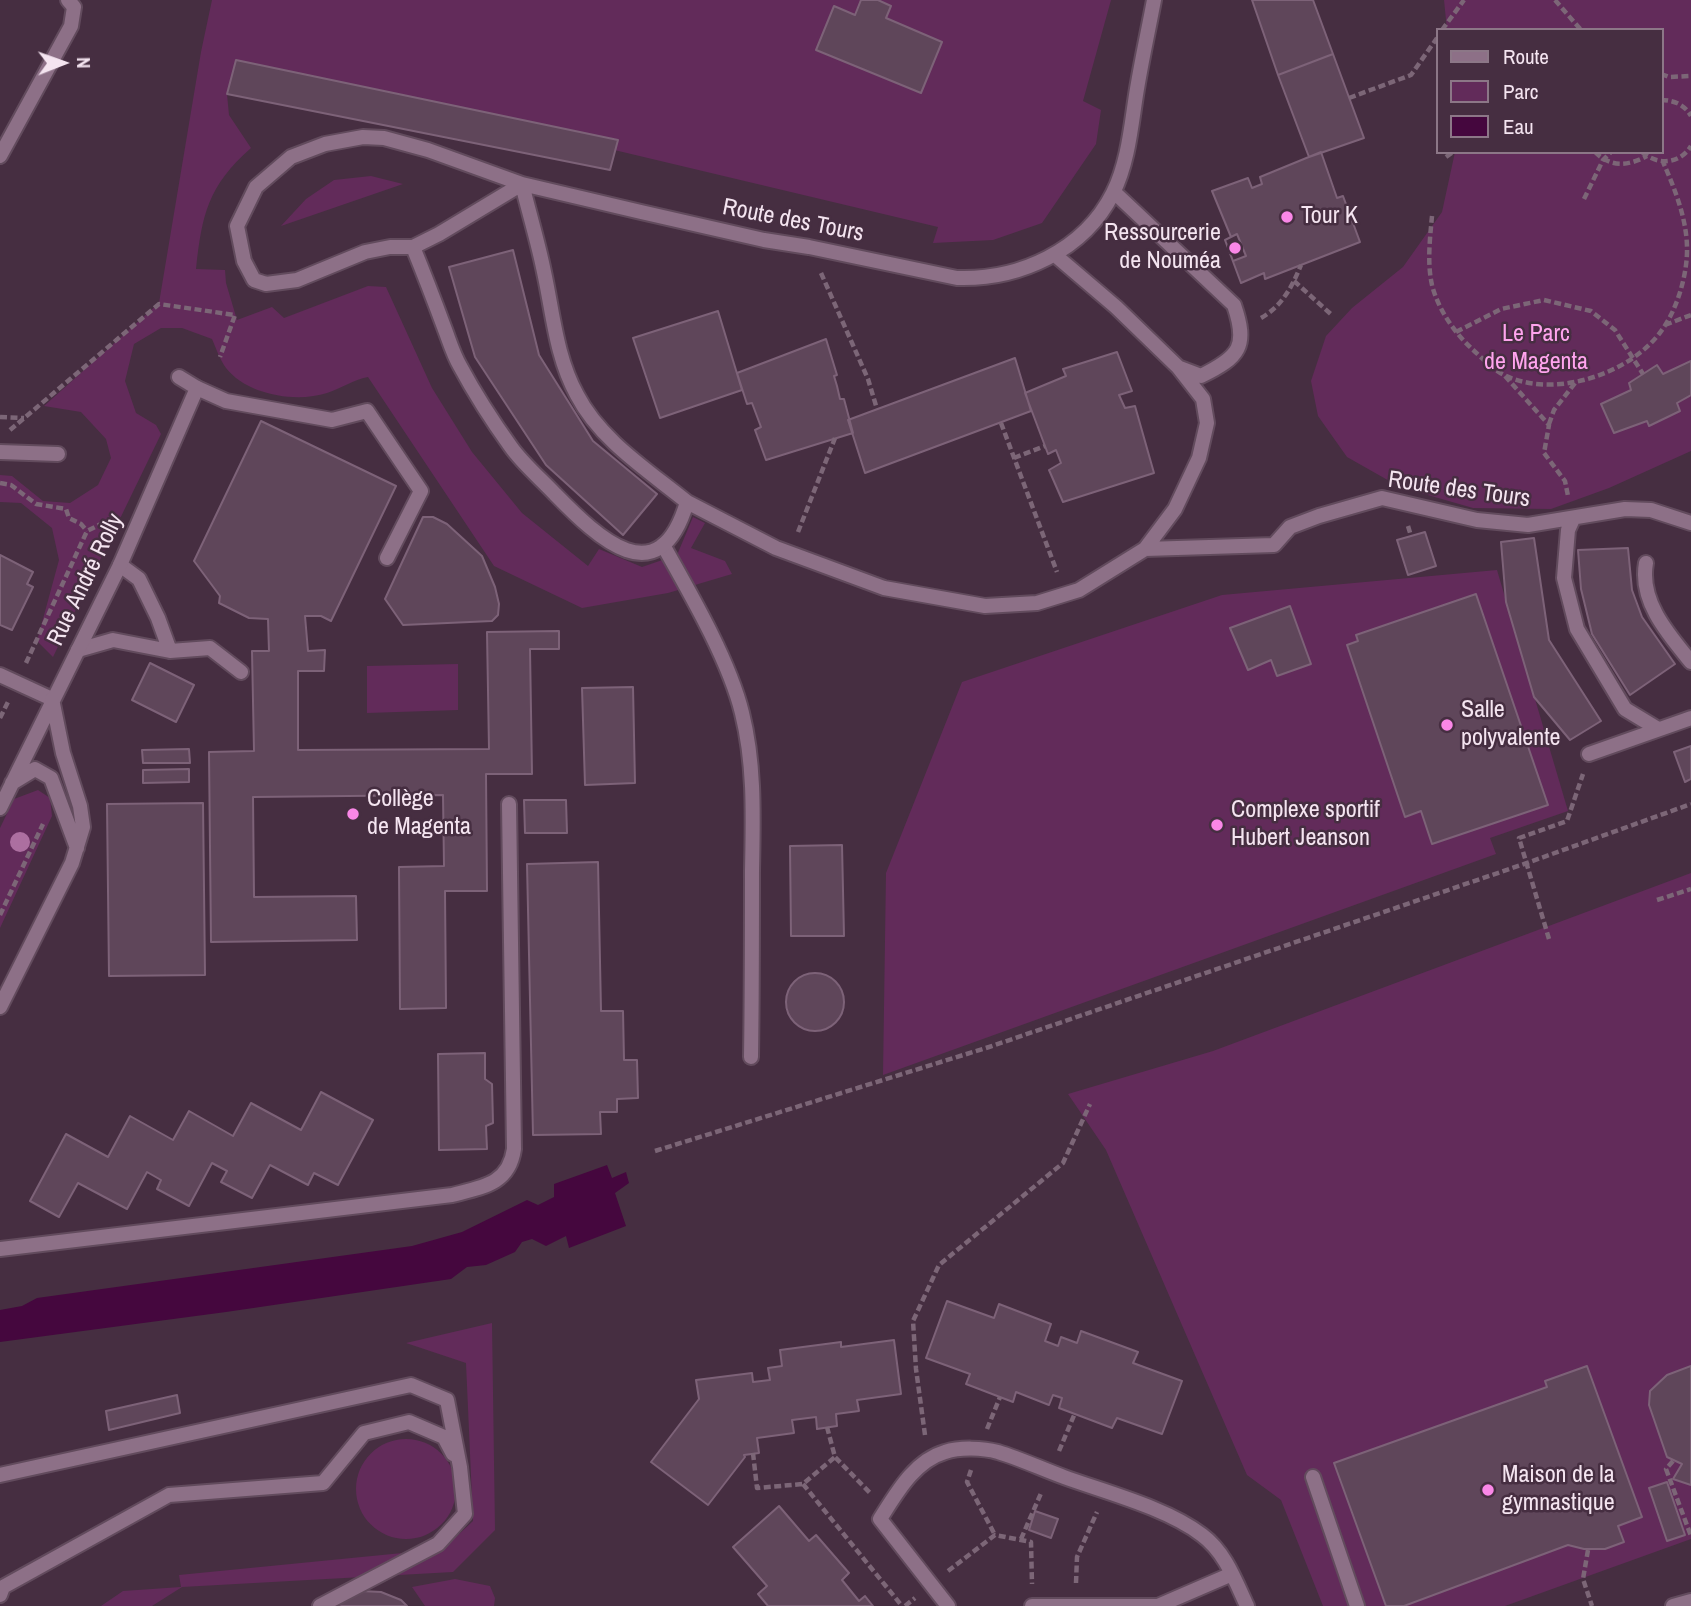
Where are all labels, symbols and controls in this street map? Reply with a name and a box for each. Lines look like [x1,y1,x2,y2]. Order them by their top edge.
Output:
north arrow [28,28,98,98]
legend [1436,28,1663,154]
text: Route [1503,42,1549,71]
text: N [71,57,97,68]
text: Parc [1503,77,1538,106]
text: Eau [1503,112,1534,141]
street label: Route des Tours [720,193,866,249]
place label: Tour K [1301,203,1358,231]
marker: Tour K [1279,209,1295,225]
place label: Ressourcerie de Nouméa [1104,220,1221,276]
marker: Ressourcerie de Nouméa [1227,240,1243,256]
park label: Le Parc de Magenta [1484,321,1588,377]
street label: Route des Tours [1386,466,1532,514]
street label: Rue André Rolly [42,509,130,651]
place label: Salle polyvalente [1461,697,1561,753]
marker: Salle polyvalente [1439,717,1455,733]
place label: Collège de Magenta [367,786,471,842]
place label: Complexe sportif Hubert Jeanson [1231,797,1380,853]
marker: Collège de Magenta [345,806,361,822]
marker: Complexe sportif Hubert Jeanson [1209,817,1225,833]
place label: Maison de la gymnastique [1502,1462,1615,1518]
marker: Maison de la gymnastique [1480,1482,1496,1498]

